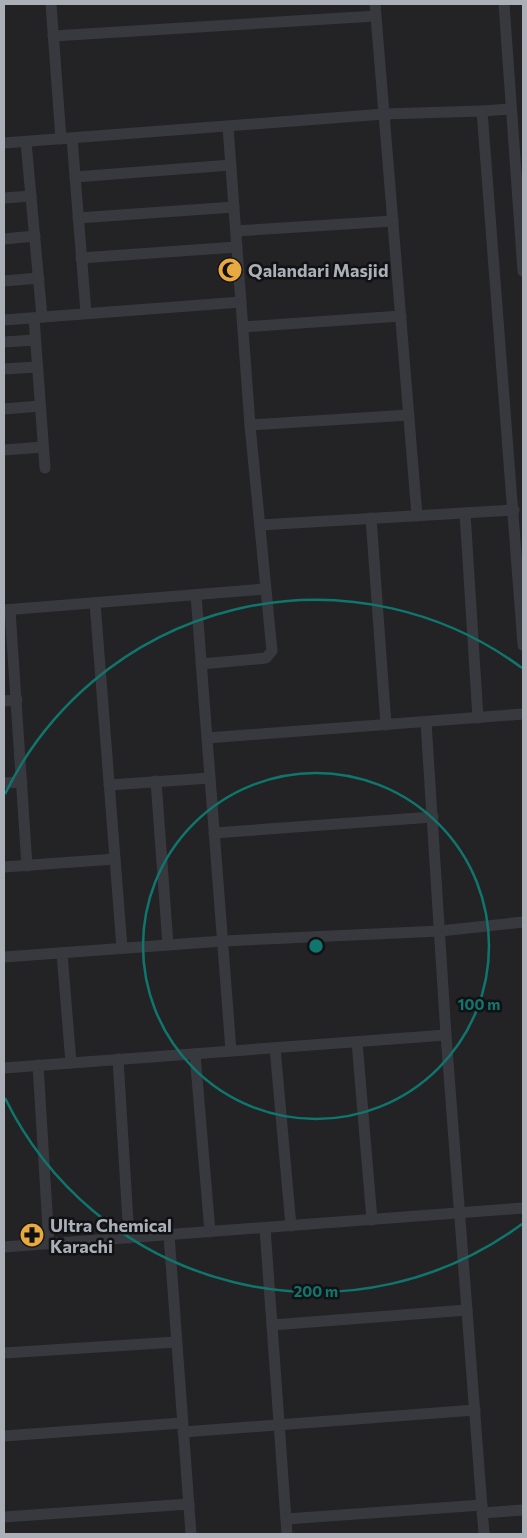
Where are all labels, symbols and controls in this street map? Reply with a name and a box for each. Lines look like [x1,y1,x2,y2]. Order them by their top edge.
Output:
mosque icon: Qalandari Masjid [217,257,243,283]
place label: Qalandari Masjid [248,259,388,281]
centre of rings [307,937,325,955]
text: 100 m [458,995,500,1013]
place label: Ultra Chemical Karachi [50,1214,172,1257]
pharmacy icon: Ultra Chemical Karachi [19,1222,45,1248]
text: 200 m [294,1282,338,1300]

